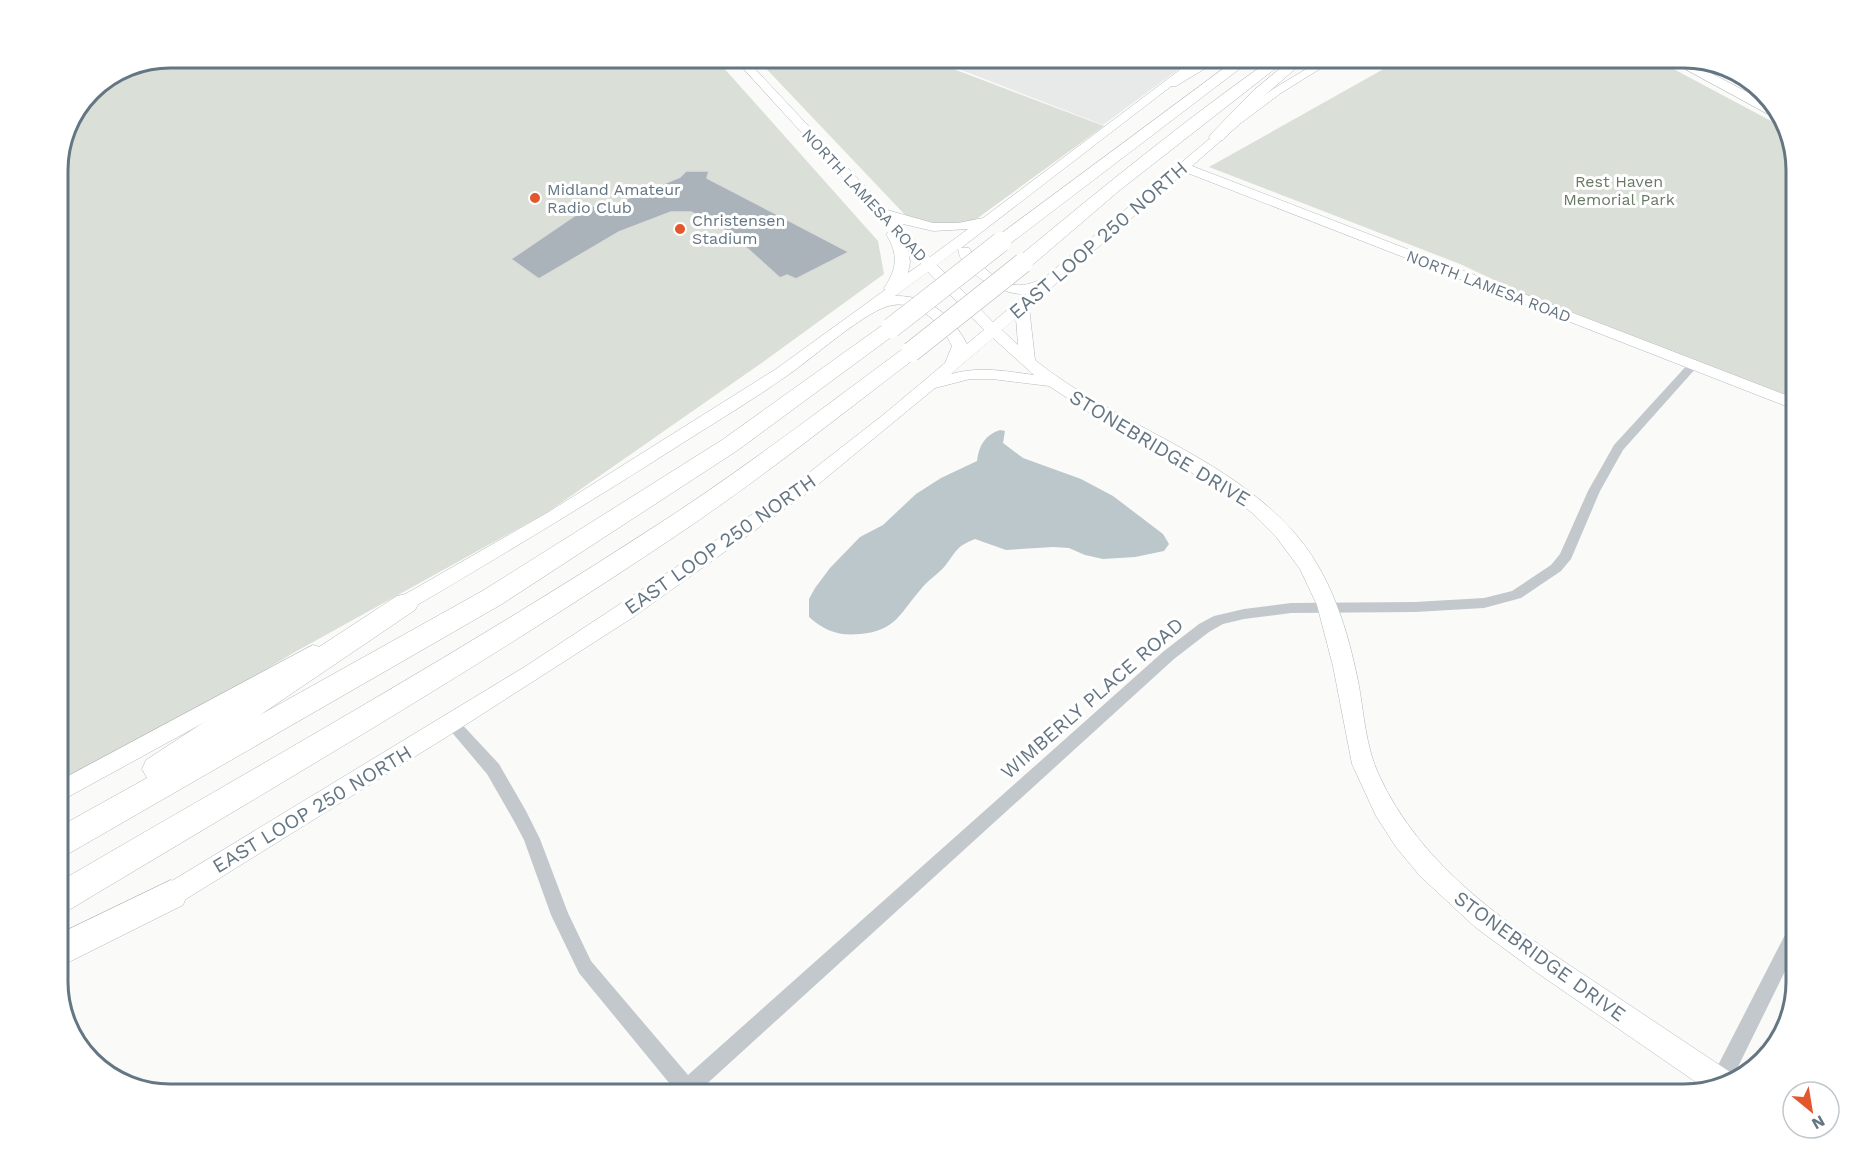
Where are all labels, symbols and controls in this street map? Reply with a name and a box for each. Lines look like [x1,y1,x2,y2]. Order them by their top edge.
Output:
street label: NORTH LAMESA ROAD [798,125,931,266]
street label: EAST LOOP 250 NORTH [1004,156,1192,324]
park label: Rest Haven Memorial Park [1563,172,1675,209]
place label: Midland Amateur Radio Club [547,180,681,217]
marker: Midland Amateur Radio Club [528,191,542,205]
place label: Christensen Stadium [692,211,786,248]
marker: Christensen Stadium [673,222,687,236]
street label: NORTH LAMESA ROAD [1404,246,1574,327]
street label: STONEBRIDGE DRIVE [1065,385,1255,511]
street label: EAST LOOP 250 NORTH [620,469,820,619]
street label: WIMBERLY PLACE ROAD [996,612,1188,784]
street label: EAST LOOP 250 NORTH [208,740,416,878]
street label: STONEBRIDGE DRIVE [1449,886,1631,1026]
north arrow [1781,1080,1841,1140]
text: N [1808,1111,1828,1134]

